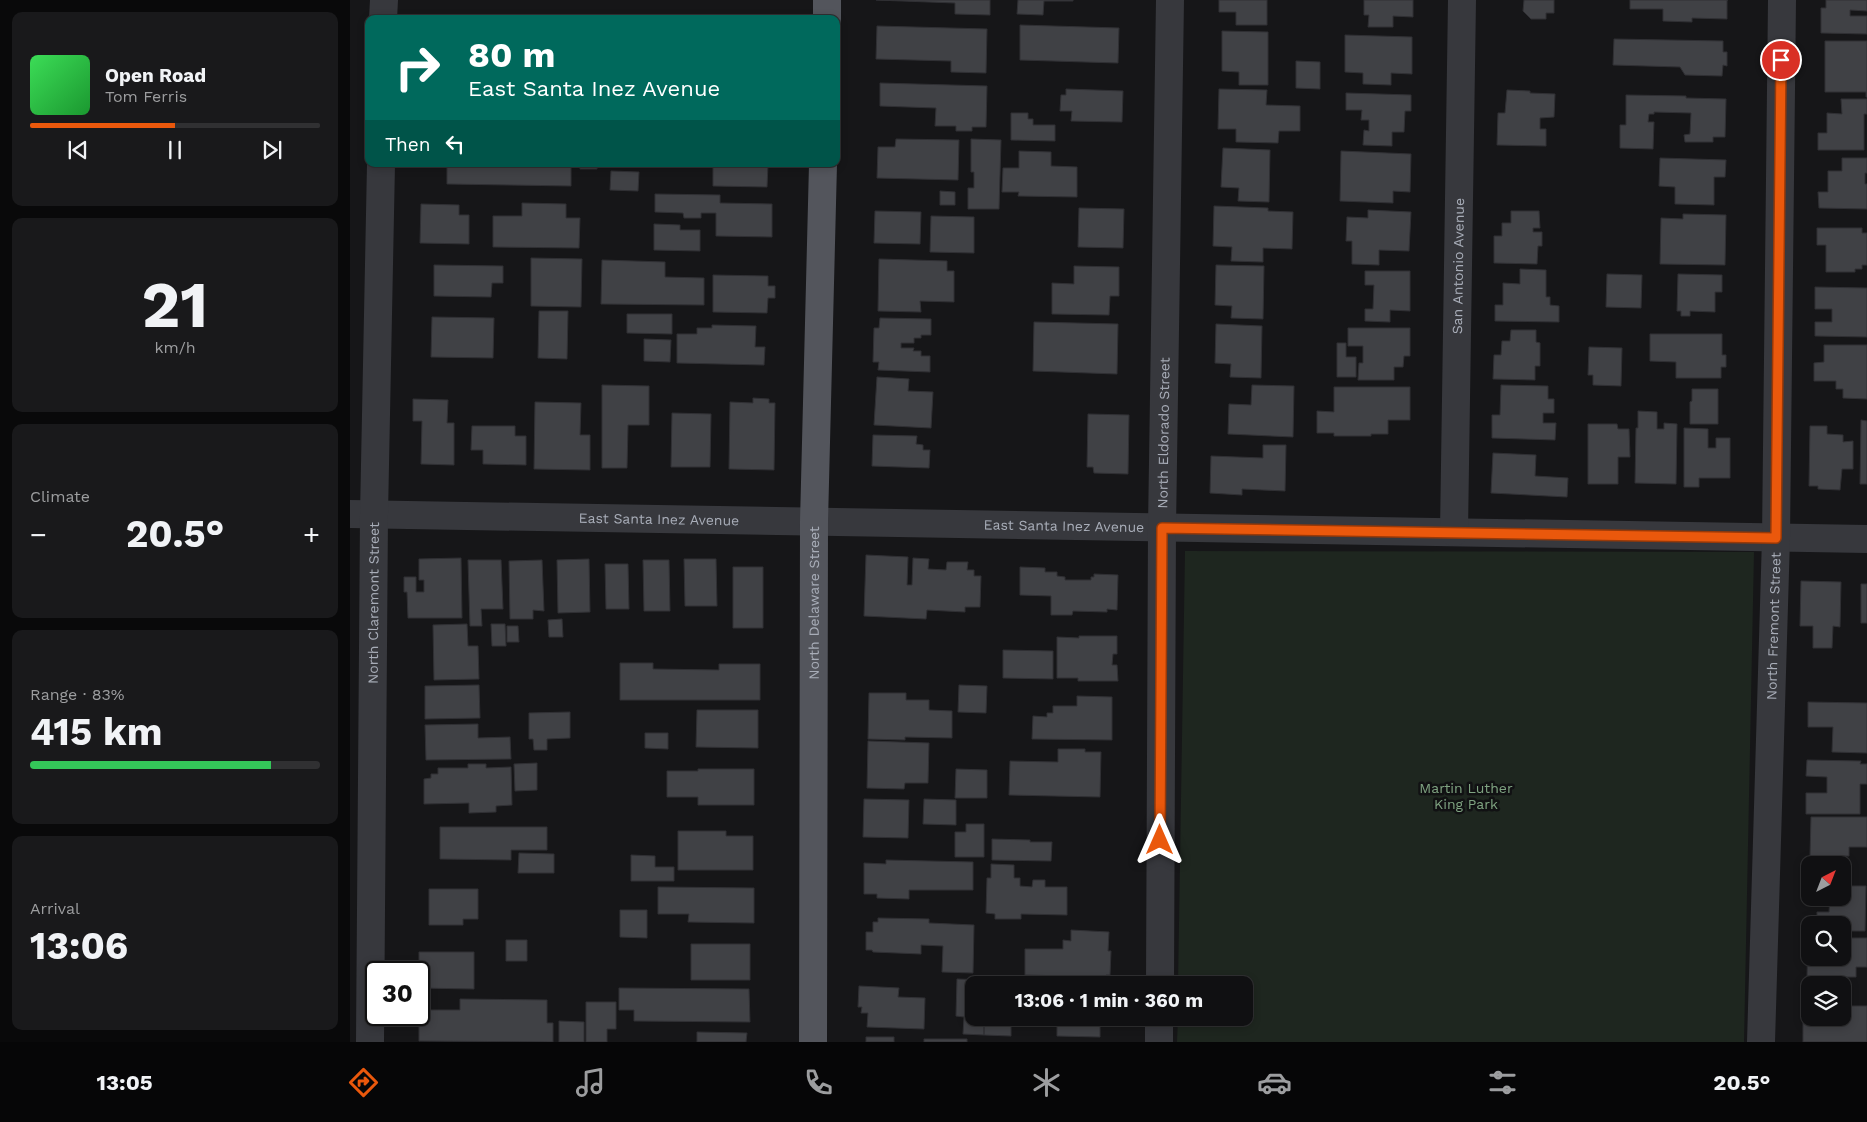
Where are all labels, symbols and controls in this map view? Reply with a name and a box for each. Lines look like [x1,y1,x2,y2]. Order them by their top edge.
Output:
text: 80 m [468,34,555,76]
icon: right [385,35,450,100]
pin [1760,39,1802,81]
icon: arrive [1767,46,1795,74]
text: Open Road [105,64,206,87]
text: East Santa Inez Avenue [468,76,720,101]
text: Tom Ferris [105,87,187,106]
icon: left [441,130,469,158]
text: Then [385,133,431,156]
icon: previous [64,136,92,164]
icon: pause [161,136,189,164]
icon: next [258,136,286,164]
street label: San Antonio Avenue [1449,198,1467,334]
text: 21 [142,267,208,343]
text: km/h [154,338,196,357]
street label: North Eldorado Street [1154,357,1173,509]
text: Climate [30,487,90,506]
street label: East Santa Inez Avenue [579,510,739,528]
text: 20.5° [126,512,224,556]
street label: East Santa Inez Avenue [983,516,1144,535]
text: − [30,518,47,551]
text: + [303,518,320,551]
street label: North Claremont Street [365,522,382,684]
street label: North Delaware Street [806,526,822,680]
street label: North Fremont Street [1763,552,1784,700]
text: Range · 83% [30,685,124,704]
text: 415 km [30,710,162,754]
park label: Martin Luther King Park [1419,780,1513,812]
position arrow [1133,813,1185,865]
north arrow [1801,856,1851,906]
map controls [1801,856,1851,1026]
text: Arrival [30,899,80,918]
button: search [1801,916,1851,966]
text: 13:06 [30,924,128,968]
speed limit sign: 30 [365,961,430,1026]
button: layers [1801,976,1851,1026]
text: 13:06 · 1 min · 360 m [1015,989,1203,1012]
icon: directions [346,1065,381,1100]
icon: music [573,1065,608,1100]
icon: phone [801,1065,836,1100]
icon: climate [1029,1065,1064,1100]
icon: car [1257,1065,1292,1100]
icon: filters [1485,1065,1520,1100]
text: 13:05 [96,1070,153,1095]
text: 20.5° [1713,1070,1770,1095]

